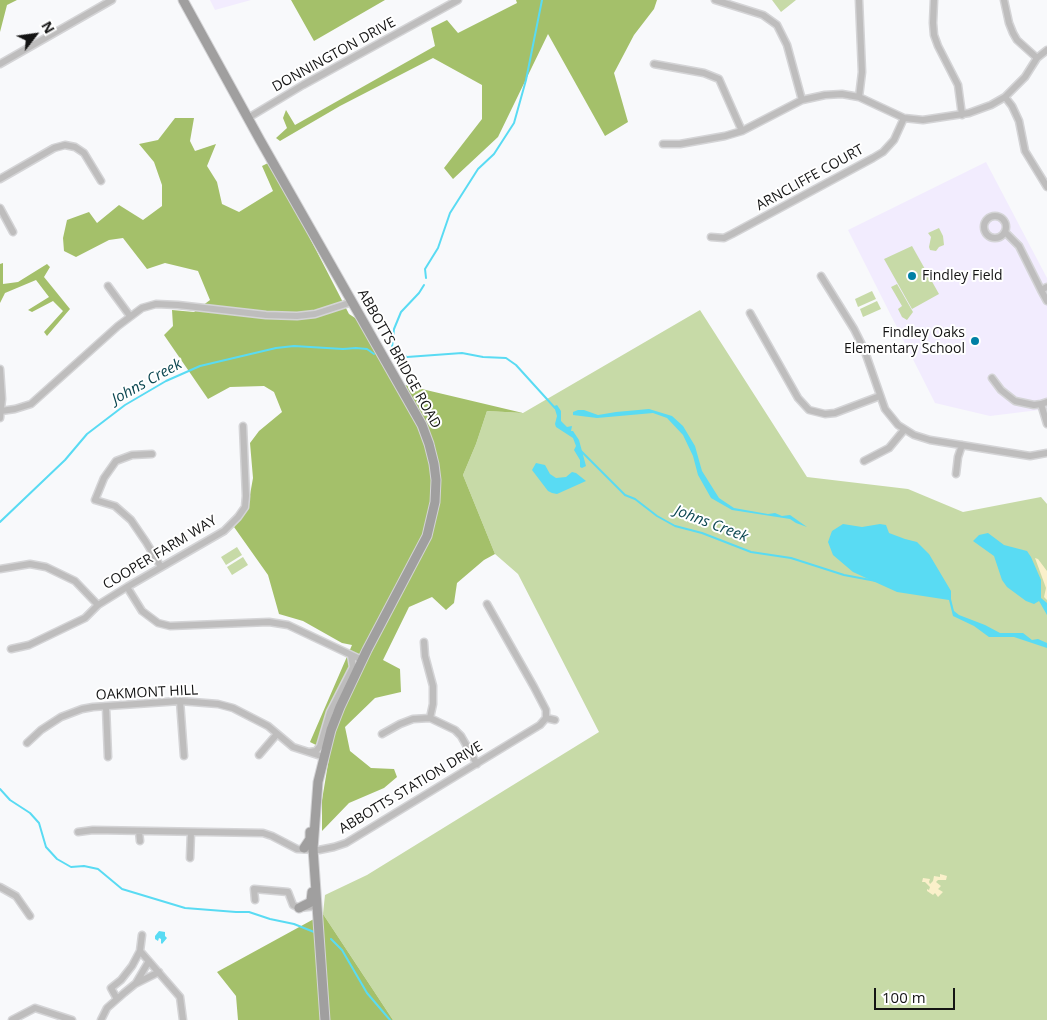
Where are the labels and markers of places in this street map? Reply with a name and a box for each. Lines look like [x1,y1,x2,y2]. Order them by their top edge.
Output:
place label: Findley Field [922,268,1003,284]
marker: Findley Field [906,270,918,282]
place label: Findley Oaks Elementary School [844,325,965,358]
marker: Findley Oaks Elementary School [969,335,981,347]

